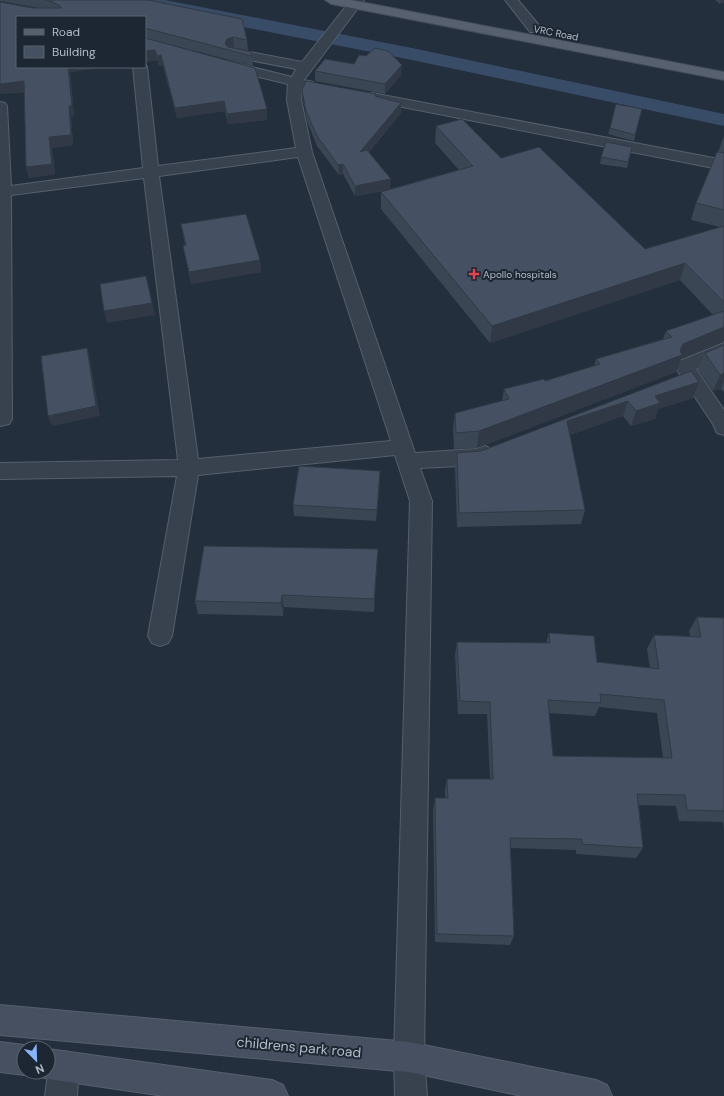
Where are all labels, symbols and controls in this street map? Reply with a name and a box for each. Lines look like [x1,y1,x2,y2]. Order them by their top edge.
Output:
legend [16,16,146,68]
street label: VRC Road [532,22,580,44]
text: Road [52,24,80,40]
text: Building [52,44,96,60]
marker: Apollo hospitals [468,268,480,280]
place label: Apollo hospitals [483,268,557,281]
street label: childrens park road [236,1033,362,1061]
north arrow [16,1040,56,1080]
text: N [33,1061,46,1077]

